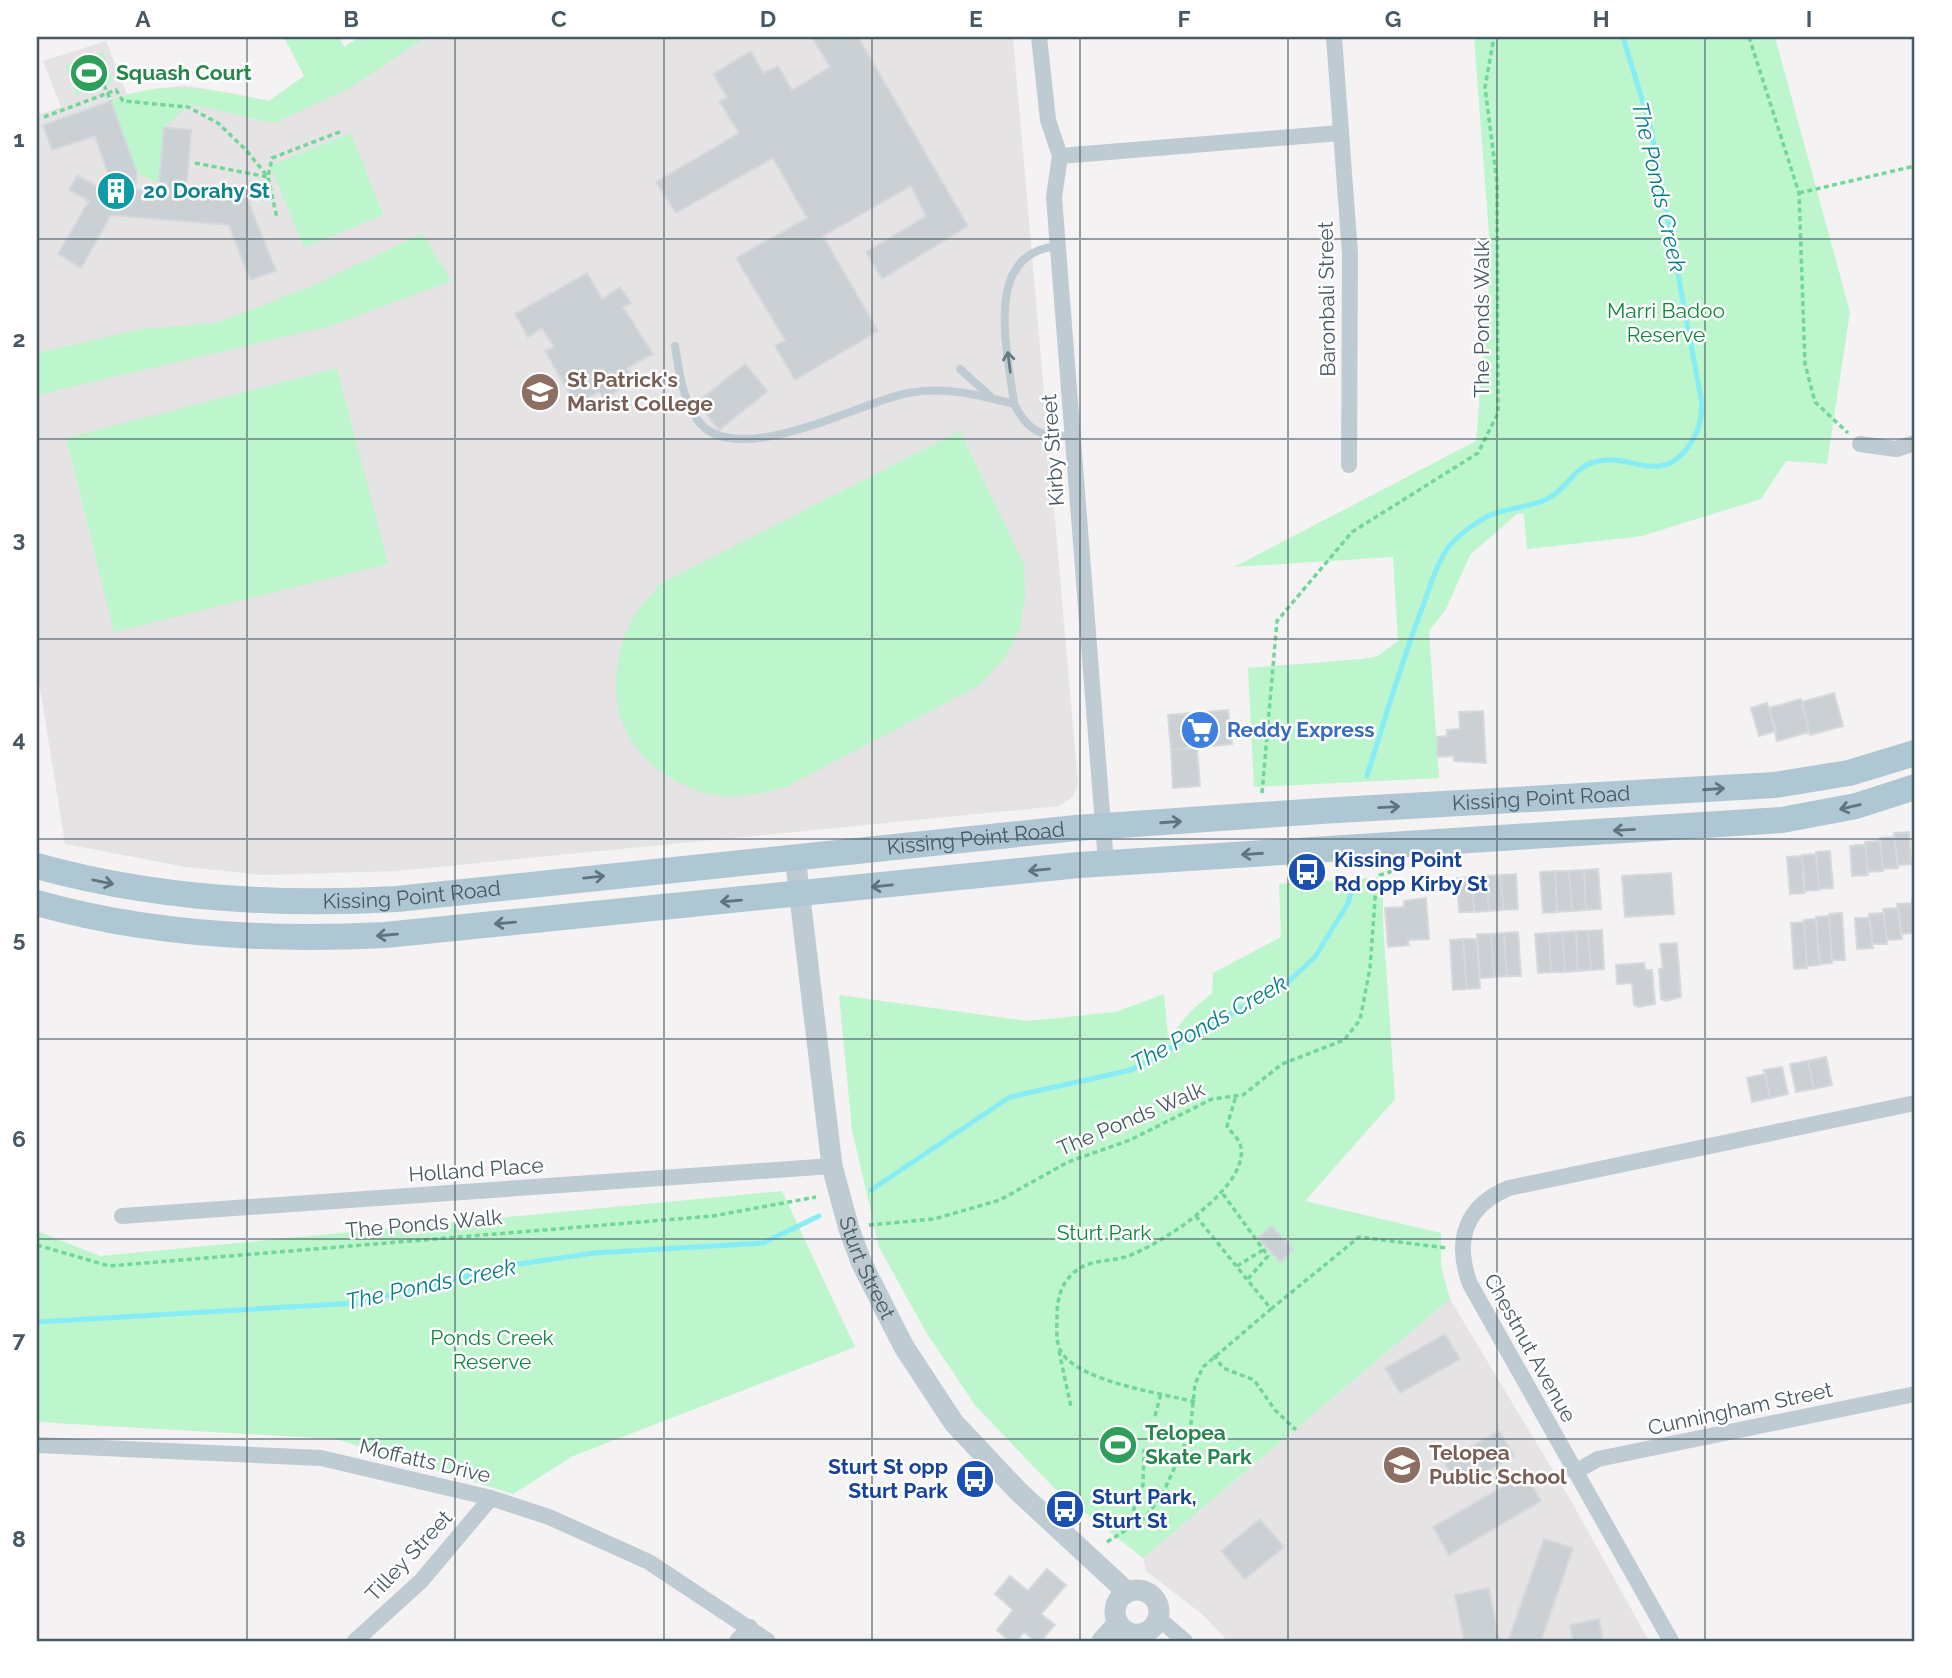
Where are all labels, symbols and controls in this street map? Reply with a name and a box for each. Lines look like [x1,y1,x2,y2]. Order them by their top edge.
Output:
text: A [135,5,151,32]
text: B [343,5,359,32]
text: C [551,5,567,32]
text: D [760,5,776,32]
text: E [969,5,983,32]
text: F [1177,5,1191,32]
text: G [1385,5,1401,32]
text: H [1592,5,1610,32]
text: I [1806,5,1812,32]
sports icon: Squash Court [68,52,110,94]
place label: Squash Court [116,60,252,85]
water label: The Ponds Creek [1627,99,1692,275]
text: 1 [13,125,25,152]
building icon: 20 Dorahy St [95,170,137,212]
place label: 20 Dorahy St [143,178,270,203]
street label: Baronbali Street [1313,221,1340,377]
street label: The Ponds Walk [1469,240,1494,398]
park label: Marri Badoo Reserve [1607,298,1725,347]
text: 2 [13,325,25,352]
one-way arrow [1003,351,1016,374]
place label: St Patrick's Marist College [567,367,713,416]
school or university icon: St Patrick's Marist College [519,371,561,413]
street label: Kirby Street [1036,393,1069,507]
text: 3 [13,525,25,552]
supermarket icon: Reddy Express [1179,709,1221,751]
place label: Reddy Express [1227,717,1375,742]
text: 4 [12,725,26,752]
street label: Kissing Point Road [1451,780,1631,815]
one-way arrow [1702,782,1725,795]
one-way arrow [1377,800,1400,813]
one-way arrow [1839,801,1862,814]
one-way arrow [1159,815,1182,828]
street label: Kissing Point Road [886,816,1066,860]
one-way arrow [1613,824,1636,837]
one-way arrow [1241,847,1264,860]
place label: Kissing Point Rd opp Kirby St [1334,847,1488,896]
bus stop icon: Kissing Point Rd opp Kirby St [1286,851,1328,893]
one-way arrow [1028,863,1050,876]
one-way arrow [582,870,605,883]
one-way arrow [91,875,114,889]
street label: Kissing Point Road [322,875,502,913]
one-way arrow [871,880,894,893]
one-way arrow [720,895,743,908]
one-way arrow [494,917,516,930]
text: 5 [13,925,26,952]
one-way arrow [376,929,399,942]
water label: The Ponds Creek [1126,969,1291,1077]
street label: The Ponds Walk [1054,1076,1208,1161]
text: 6 [12,1125,26,1152]
street label: Holland Place [408,1152,544,1187]
street label: The Ponds Walk [345,1204,503,1243]
street label: Sturt Street [834,1214,901,1323]
park label: Sturt Park [1057,1220,1151,1245]
water label: The Ponds Creek [343,1252,519,1315]
street label: Chestnut Avenue [1479,1269,1582,1427]
text: 7 [13,1325,26,1352]
park label: Ponds Creek Reserve [430,1325,554,1374]
street label: Cunningham Street [1645,1377,1834,1440]
place label: Telopea Skate Park [1145,1420,1252,1469]
sports icon: Telopea Skate Park [1097,1424,1139,1466]
street label: Moffatts Drive [357,1433,493,1488]
place label: Telopea Public School [1429,1440,1567,1489]
school or university icon: Telopea Public School [1381,1444,1423,1486]
place label: Sturt St opp Sturt Park [828,1454,948,1503]
bus stop icon: Sturt St opp Sturt Park [954,1458,996,1500]
place label: Sturt Park, Sturt St [1092,1484,1197,1533]
bus stop icon: Sturt Park, Sturt St [1044,1488,1086,1530]
street label: Tilley Street [360,1505,457,1606]
text: 8 [12,1525,26,1552]

